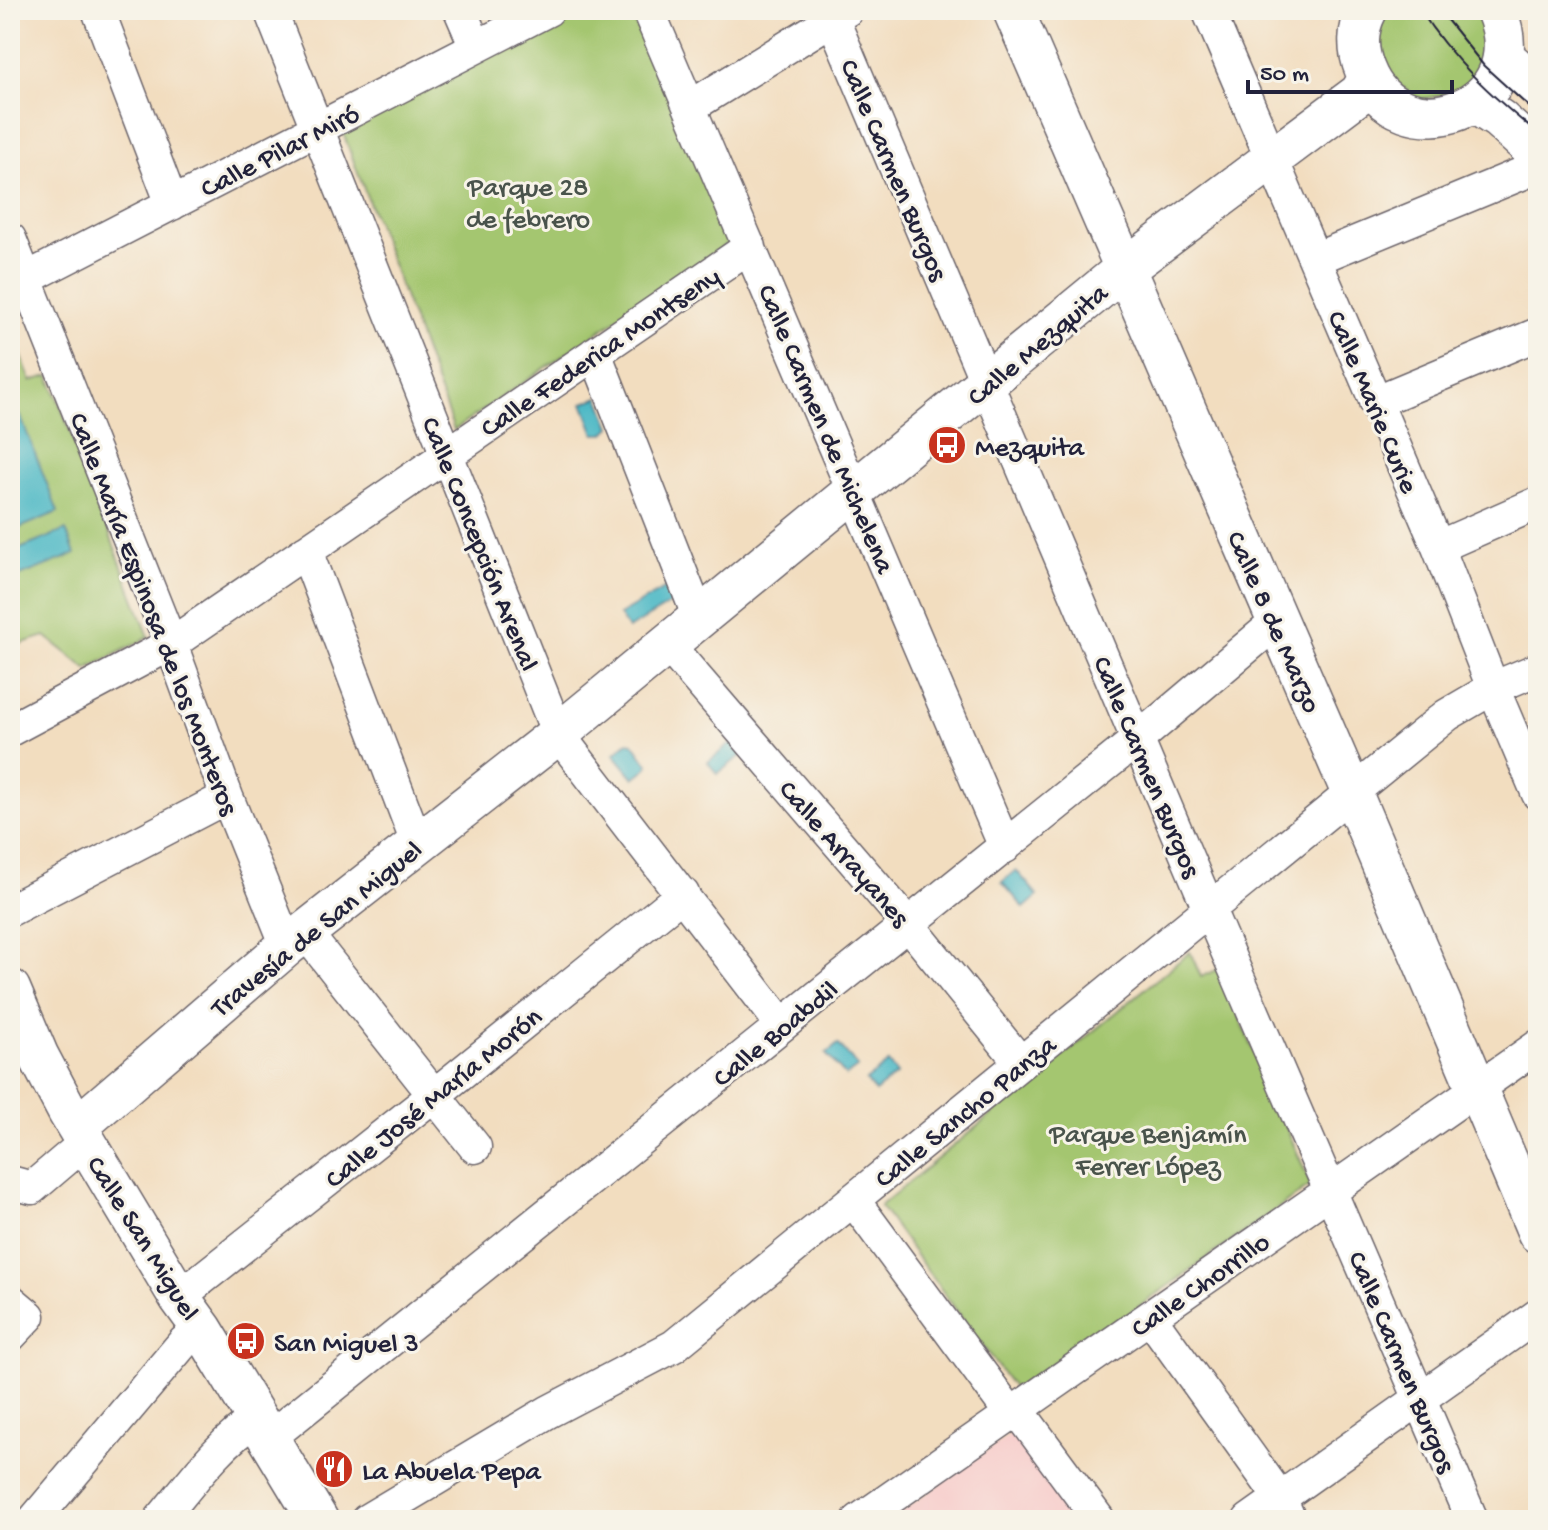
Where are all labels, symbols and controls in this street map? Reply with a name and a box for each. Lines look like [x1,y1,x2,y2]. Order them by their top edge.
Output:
scale bar [1248,44,1452,94]
street label: Calle Carmen Burgos [830,55,954,287]
text: 50 m [1260,61,1309,90]
street label: Calle Pilar Miró [196,99,366,207]
park label: Parque 28 de febrero [466,173,590,238]
street label: Calle Federica Montseny [475,261,728,446]
street label: Calle Mezquita [962,277,1117,415]
street label: Calle Carmen de Michelena [748,280,900,580]
street label: Calle Marie Curie [1318,307,1424,499]
street label: Calle María Espinosa de los Monteros [60,409,244,821]
street label: Calle Concepción Arenal [412,413,544,676]
bus stop icon: Mezquita [926,424,968,466]
place label: Mezquita [975,433,1086,466]
street label: Calle 8 de Marzo [1217,527,1327,719]
street label: Calle Carmen Burgos [1083,652,1207,884]
street label: Calle Arrayanes [770,775,916,936]
street label: Travesía de San Miguel [204,835,430,1027]
street label: Calle Boabdil [707,975,846,1096]
street label: Calle José María Morón [320,1001,551,1197]
street label: Calle Sancho Panza [869,1029,1065,1197]
park label: Parque Benjamín Ferrer López [1049,1120,1247,1185]
street label: Calle San Miguel [77,1151,205,1328]
street label: Calle Chorrillo [1126,1227,1277,1347]
street label: Calle Carmen Burgos [1338,1247,1462,1479]
bus stop icon: San Miguel 3 [225,1320,267,1362]
place label: San Miguel 3 [274,1329,419,1362]
restaurant icon: La Abuela Pepa [313,1448,355,1490]
place label: La Abuela Pepa [362,1457,542,1490]

